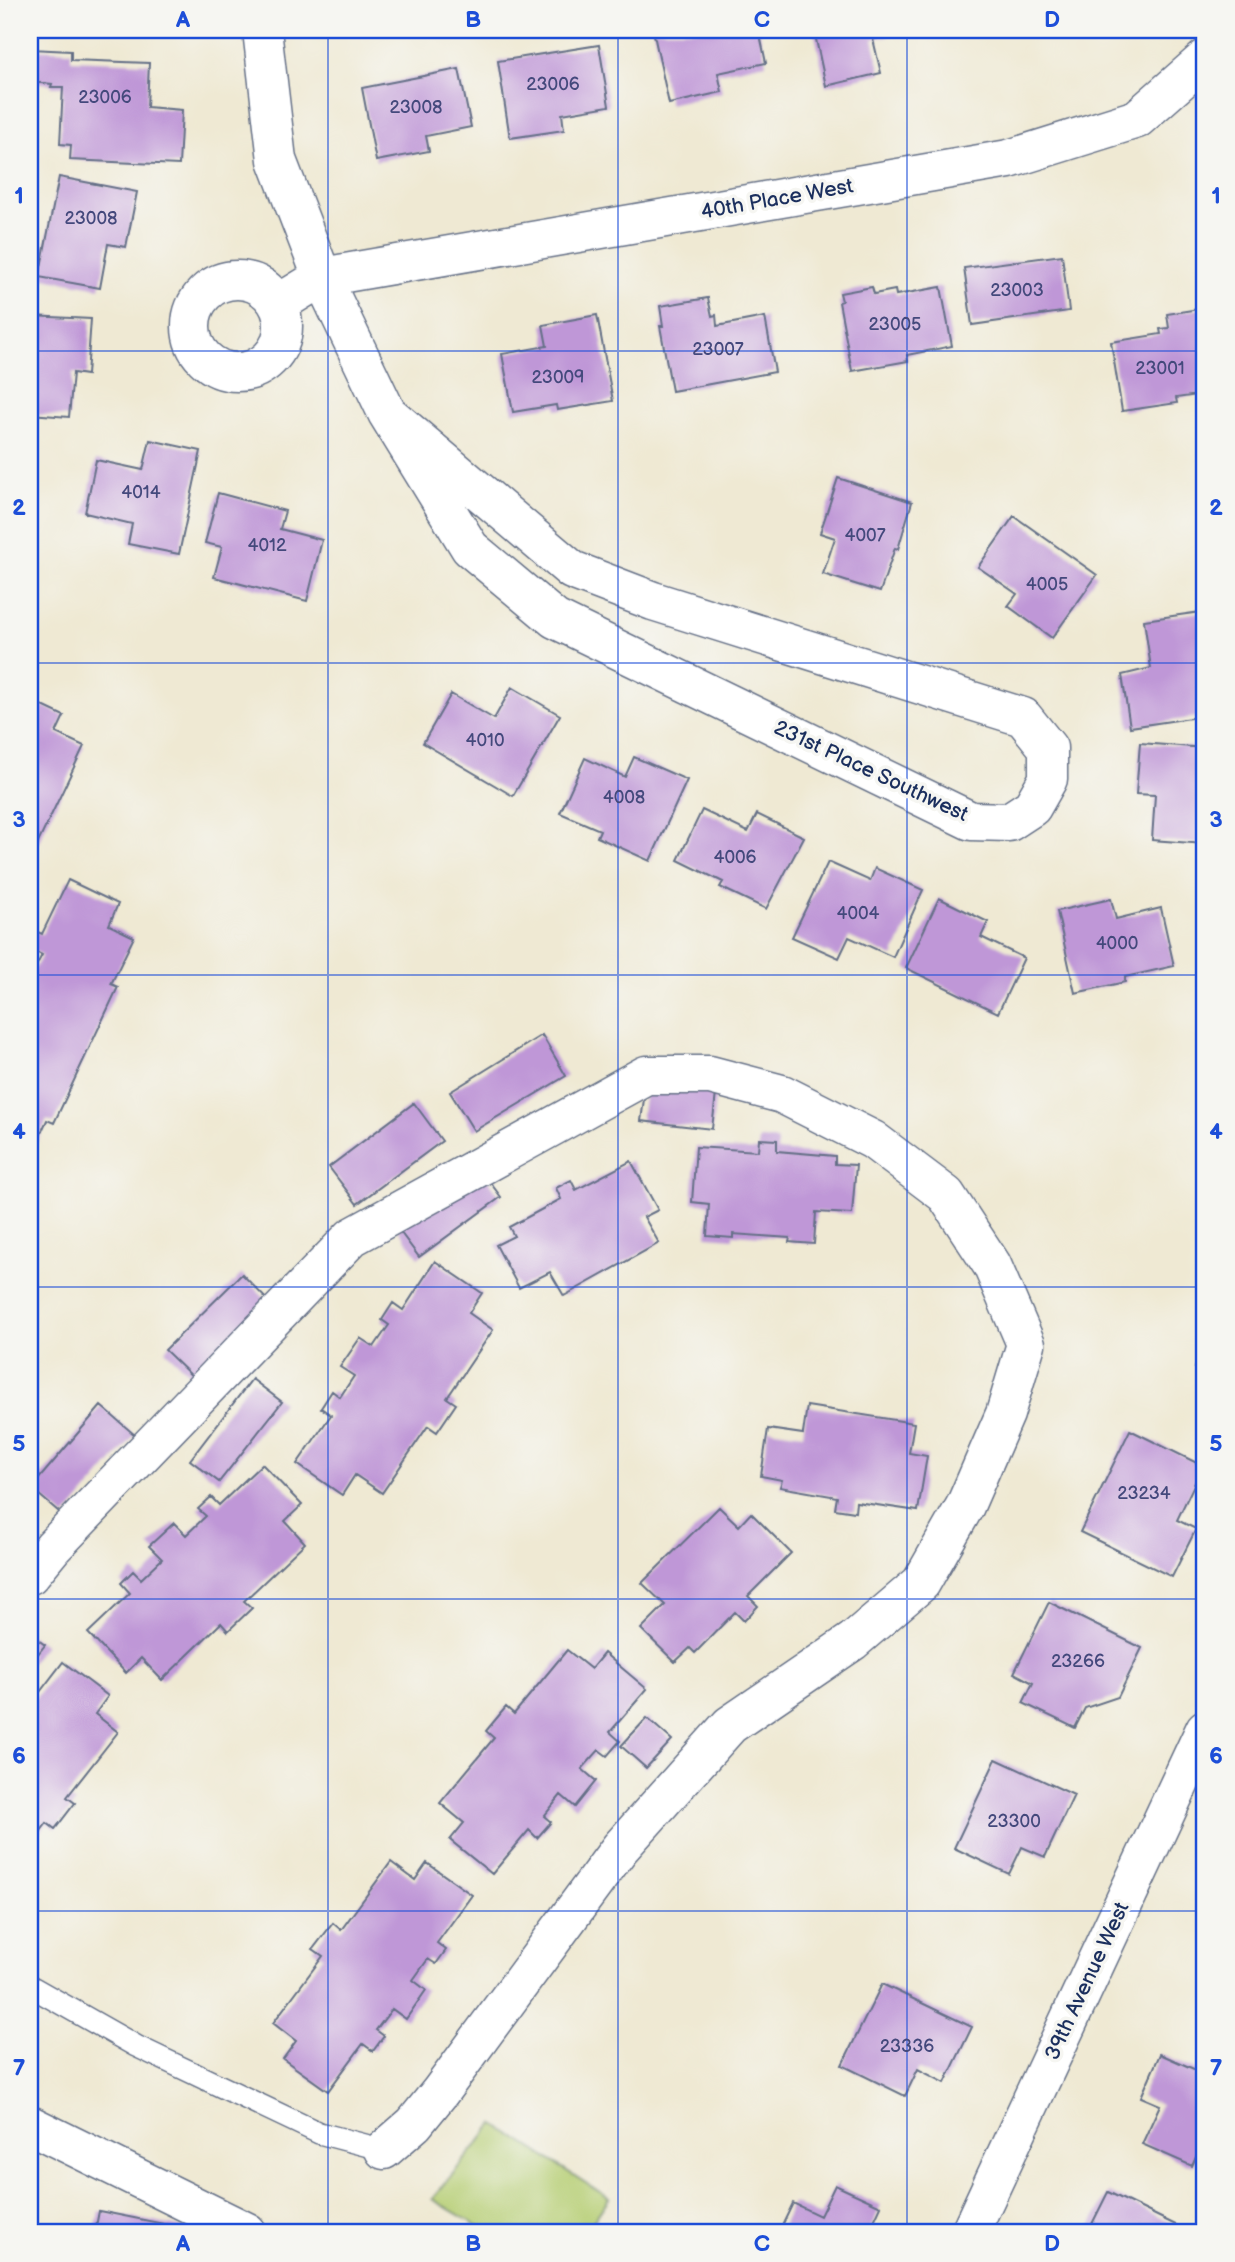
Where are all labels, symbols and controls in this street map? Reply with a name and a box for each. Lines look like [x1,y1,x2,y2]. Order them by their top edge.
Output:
text: A [175,6,191,34]
text: B [465,6,481,34]
text: C [754,6,770,34]
text: D [1044,6,1060,34]
house number: 23006 [526,74,580,95]
house number: 23006 [78,87,132,108]
house number: 23008 [390,97,443,118]
street label: 40th Place West [699,173,856,225]
text: 1 [14,182,24,210]
text: 1 [1211,182,1221,210]
house number: 23008 [65,208,118,229]
house number: 23003 [990,280,1044,301]
house number: 23005 [869,314,921,335]
house number: 23007 [692,339,744,360]
house number: 23001 [1135,358,1185,379]
house number: 23009 [532,367,584,388]
house number: 4014 [121,482,161,503]
text: 2 [12,494,26,522]
text: 2 [1209,494,1223,522]
house number: 4007 [845,525,886,546]
house number: 4012 [247,535,287,556]
house number: 4005 [1026,574,1068,595]
street label: 231st Place Southwest [770,715,973,827]
house number: 4010 [465,730,505,751]
house number: 4008 [603,787,645,808]
text: 3 [12,806,26,834]
text: 3 [1209,806,1223,834]
house number: 4006 [713,847,757,868]
house number: 4004 [836,903,880,924]
house number: 4000 [1096,933,1138,954]
text: 4 [12,1118,26,1146]
text: 4 [1209,1118,1223,1146]
text: 5 [12,1430,26,1458]
text: 5 [1209,1430,1223,1458]
house number: 23234 [1117,1483,1171,1504]
house number: 23266 [1051,1651,1105,1672]
text: 6 [12,1742,26,1770]
text: 6 [1209,1742,1223,1770]
house number: 23300 [987,1811,1041,1832]
street label: 39th Avenue West [1039,1898,1135,2064]
house number: 23336 [880,2036,934,2057]
text: 7 [13,2054,26,2082]
text: 7 [1210,2054,1223,2082]
text: A [175,2230,191,2258]
text: B [465,2230,481,2258]
text: C [754,2230,770,2258]
text: D [1044,2230,1060,2258]

